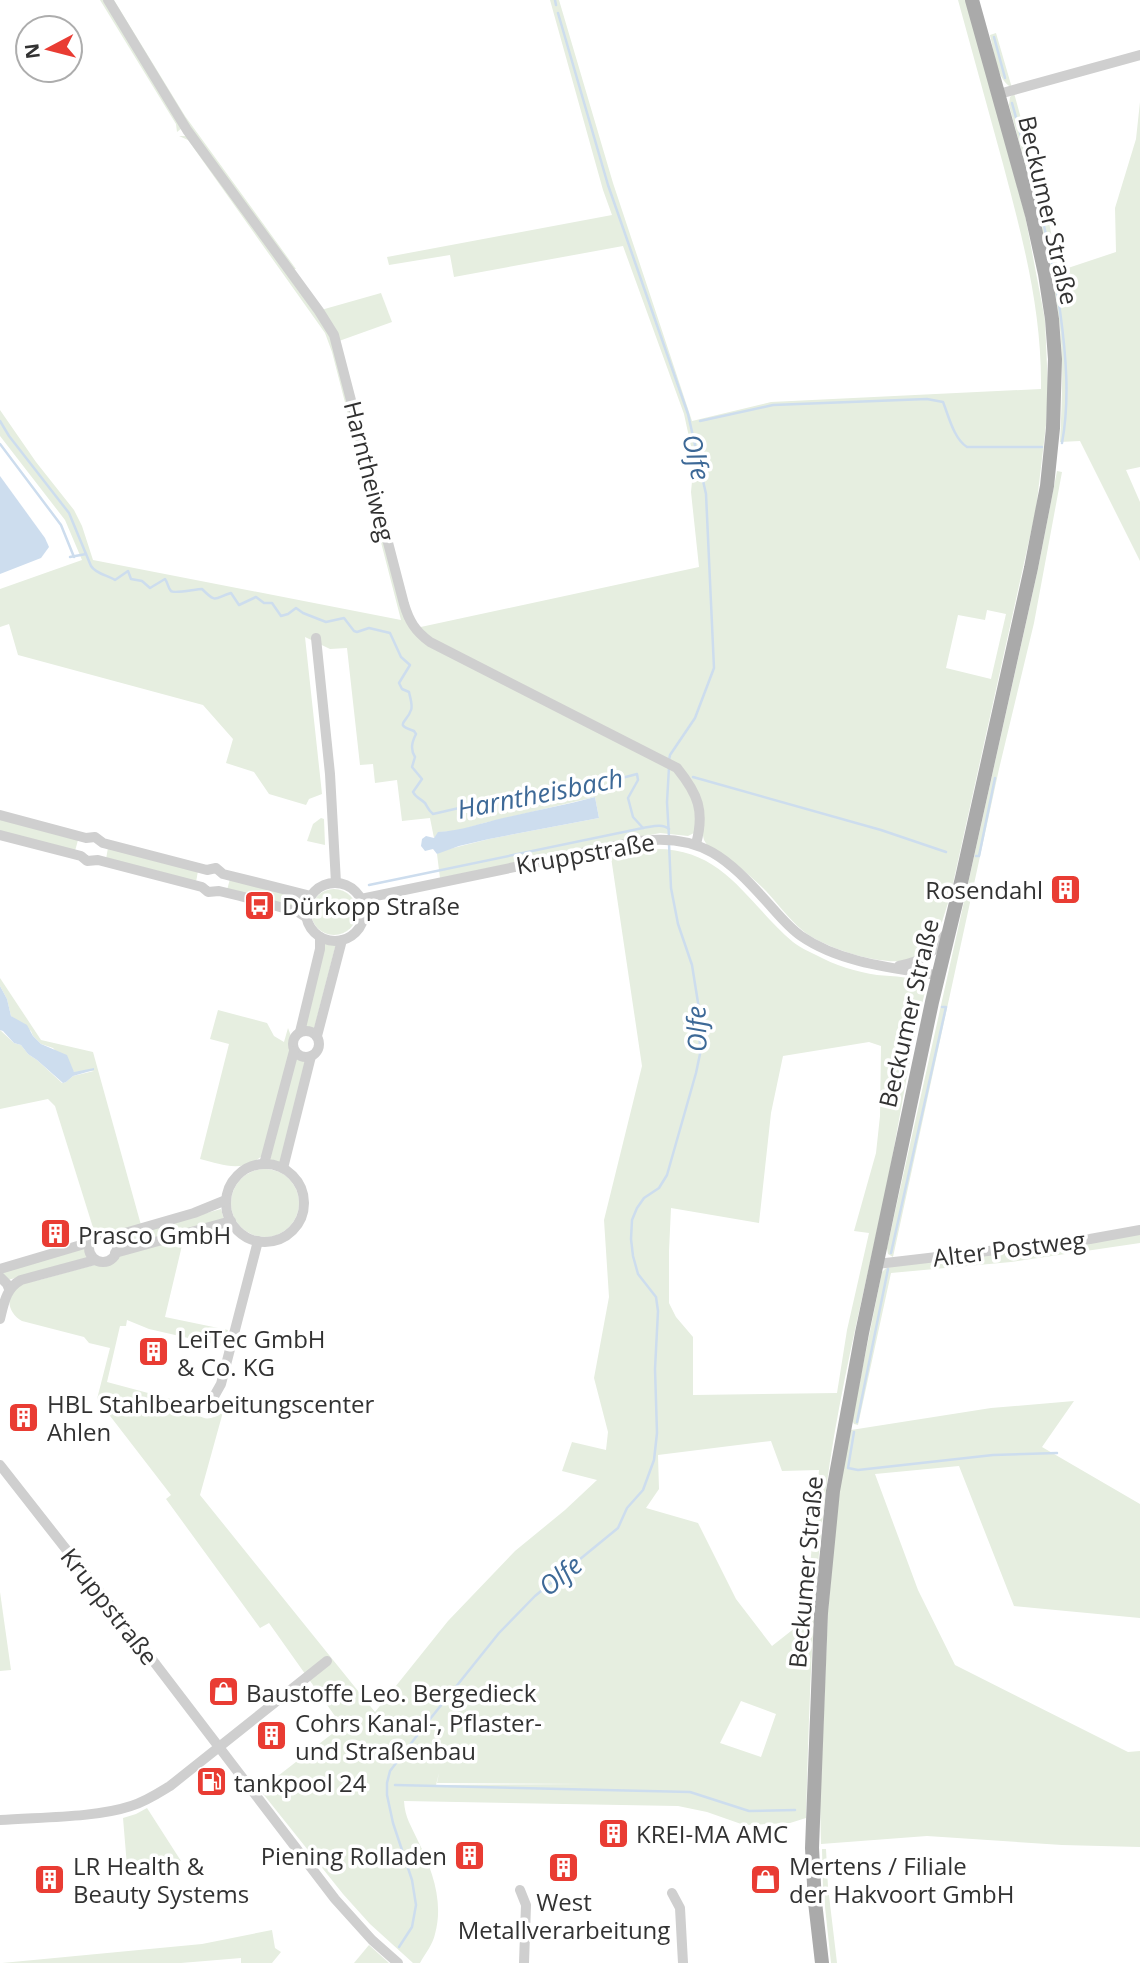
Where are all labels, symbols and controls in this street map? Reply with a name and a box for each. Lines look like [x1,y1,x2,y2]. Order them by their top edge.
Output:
north arrow [14,14,84,84]
text: N [18,42,46,60]
street label: Beckumer Straße [1011,112,1087,308]
street label: Harntheiweg [337,397,403,545]
water label: Olfe [674,430,720,484]
water label: Harntheisbach [454,759,626,827]
street label: Kruppstraße [513,825,657,881]
building icon: Rosendahl [1049,872,1083,906]
place label: Rosendahl [925,873,1043,906]
bus stop icon: Dürkopp Straße [242,888,276,922]
place label: Dürkopp Straße [282,889,460,922]
street label: Beckumer Straße [870,915,946,1111]
water label: Olfe [677,1005,715,1053]
building icon: Prasco GmbH [38,1217,72,1251]
place label: Prasco GmbH [78,1218,231,1251]
street label: Alter Postweg [931,1222,1087,1274]
place label: LeiTec GmbH & Co. KG [177,1322,326,1383]
building icon: LeiTec GmbH & Co. KG [137,1335,171,1369]
place label: HBL Stahlbearbeitungscenter Ahlen [47,1387,374,1448]
building icon: HBL Stahlbearbeitungscenter Ahlen [7,1400,41,1434]
street label: Beckumer Straße [780,1475,830,1669]
street label: Kruppstraße [54,1541,166,1671]
water label: Olfe [531,1546,589,1604]
shop icon: Baustoffe Leo. Bergedieck [206,1675,240,1709]
place label: Baustoffe Leo. Bergedieck [246,1676,537,1709]
place label: Cohrs Kanal-, Pflaster- und Straßenbau [295,1706,542,1767]
building icon: Cohrs Kanal-, Pflaster- und Straßenbau [255,1719,289,1753]
fuel station icon: tankpool 24 [194,1765,228,1799]
place label: tankpool 24 [234,1766,367,1799]
building icon: KREI-MA AMC [596,1816,630,1850]
place label: KREI-MA AMC [636,1817,788,1850]
building icon: Piening Rolladen [453,1838,487,1872]
place label: Piening Rolladen [261,1839,447,1872]
place label: LR Health & Beauty Systems [73,1849,249,1910]
place label: Mertens / Filiale der Hakvoort GmbH [789,1849,1014,1910]
building icon: West Metallverarbeitung [547,1850,581,1884]
building icon: LR Health & Beauty Systems [33,1862,67,1896]
shop icon: Mertens / Filiale der Hakvoort GmbH [749,1862,783,1896]
place label: West Metallverarbeitung [458,1885,670,1946]

